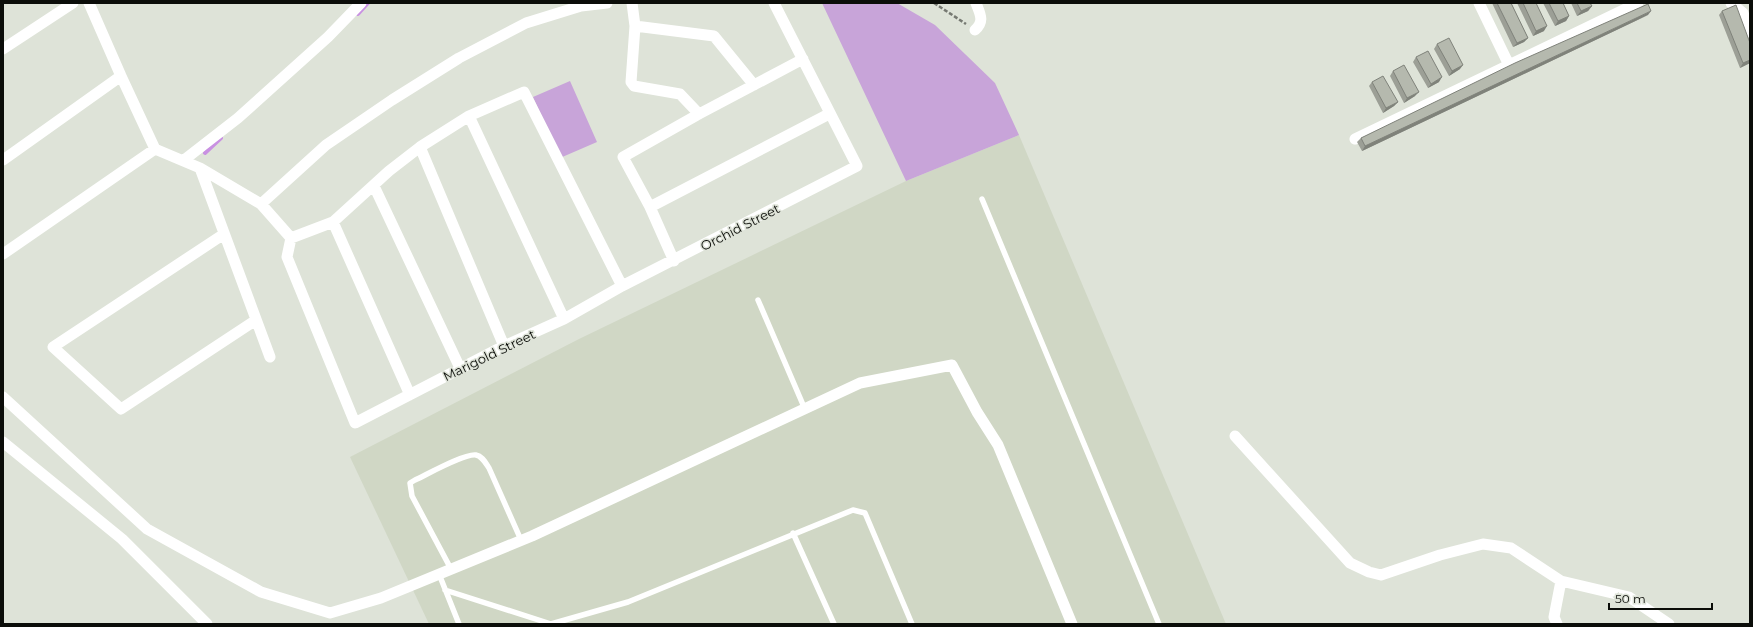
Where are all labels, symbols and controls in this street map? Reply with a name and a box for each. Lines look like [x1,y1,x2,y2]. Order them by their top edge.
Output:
street label: Orchid Street [698,200,782,254]
street label: Marigold Street [440,326,538,384]
scale bar [1609,585,1712,611]
text: 50 m [1615,591,1646,606]

